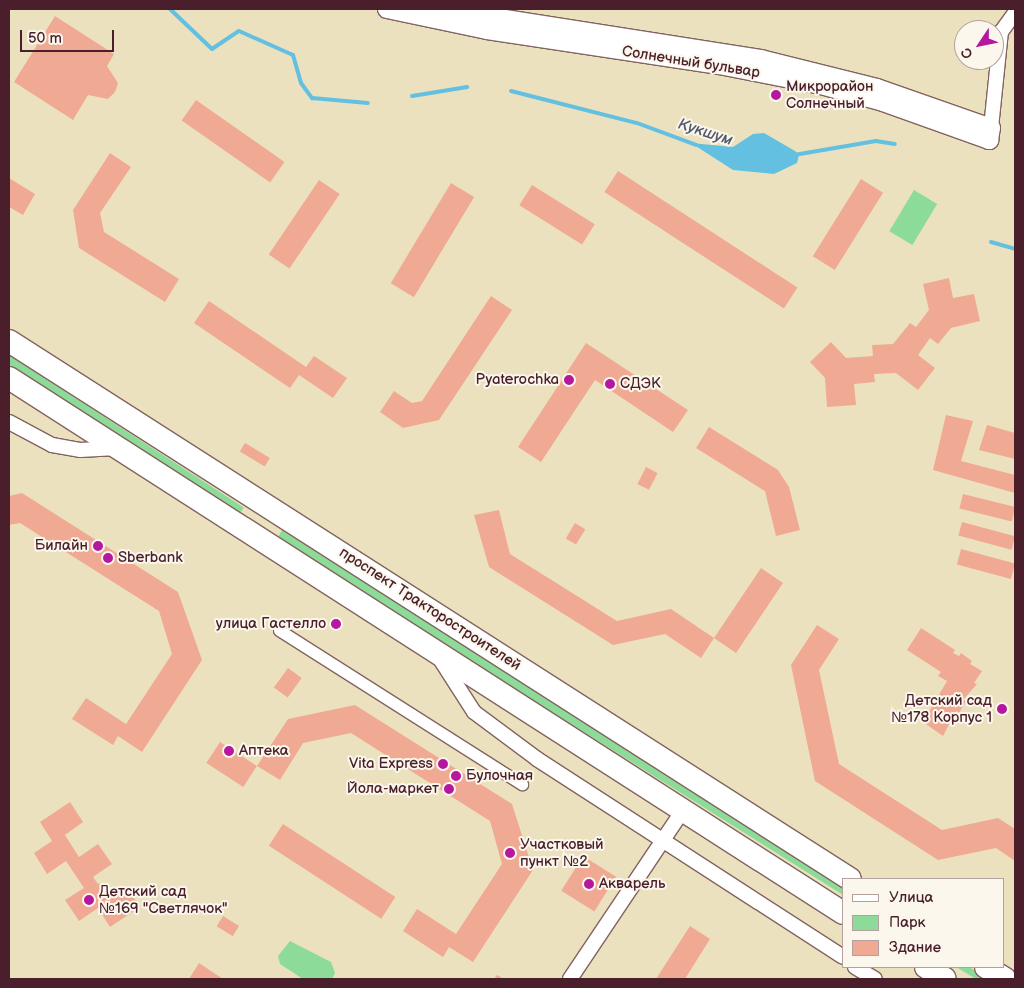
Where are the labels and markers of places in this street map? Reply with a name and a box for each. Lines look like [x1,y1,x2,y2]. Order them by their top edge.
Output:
place label: Микрорайон Солнечный [786,77,873,112]
marker: Микрорайон Солнечный [770,89,782,101]
place label: Pyaterochka [476,371,559,389]
marker: Pyaterochka [563,374,575,386]
place label: СДЭК [620,375,661,393]
marker: СДЭК [604,378,616,390]
place label: Билайн [35,537,88,555]
marker: Билайн [92,540,104,552]
place label: Sberbank [118,549,183,567]
marker: Sberbank [102,552,114,564]
place label: улица Гастелло [216,615,326,633]
marker: улица Гастелло [330,618,342,630]
place label: Детский сад №178 Корпус 1 [891,691,992,726]
marker: Детский сад №178 Корпус 1 [996,703,1008,715]
place label: Аптека [239,742,289,760]
marker: Аптека [223,745,235,757]
place label: Vita Express [349,755,433,773]
marker: Vita Express [437,758,449,770]
place label: Булочная [466,767,533,785]
marker: Булочная [450,770,462,782]
place label: Йола-маркет [347,780,439,798]
marker: Йола-маркет [443,783,455,795]
place label: Участковый пункт №2 [520,835,604,870]
marker: Участковый пункт №2 [504,847,516,859]
place label: Акварель [599,875,666,893]
marker: Акварель [583,878,595,890]
place label: Детский сад №169 "Светлячок" [99,882,228,917]
marker: Детский сад №169 "Светлячок" [83,894,95,906]

